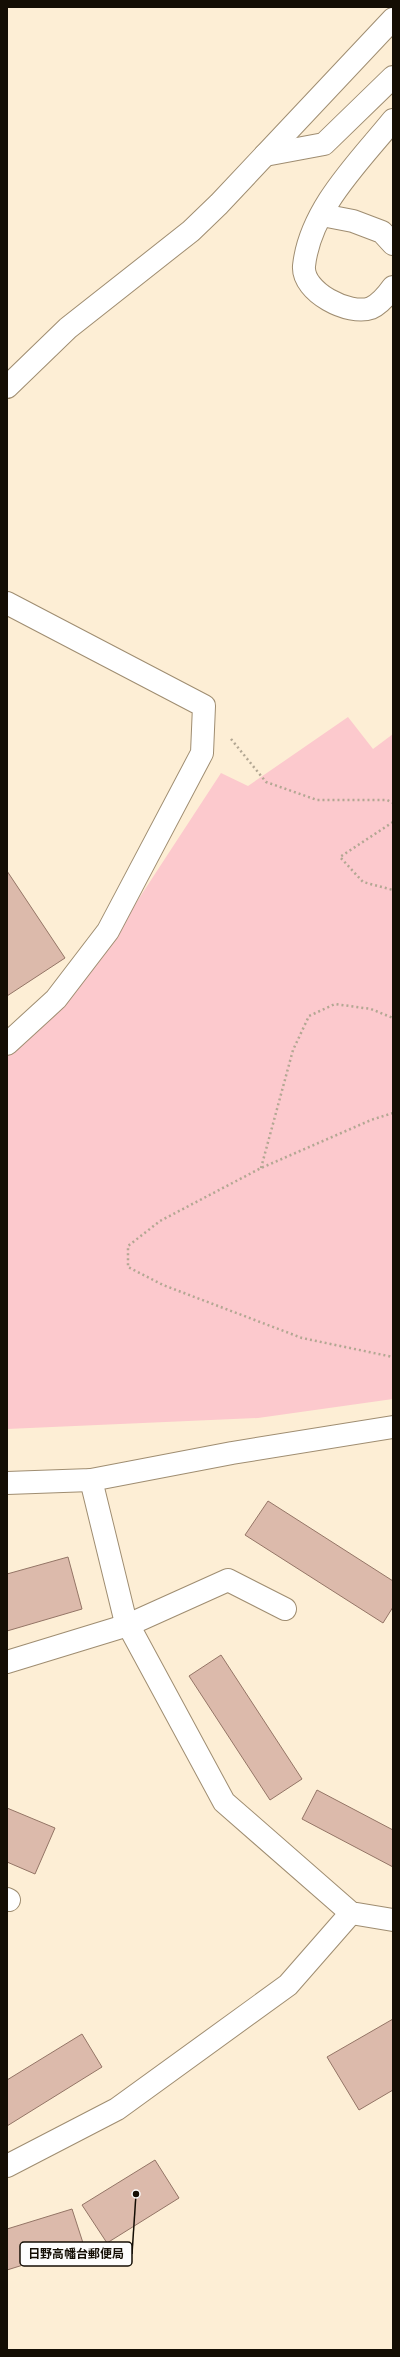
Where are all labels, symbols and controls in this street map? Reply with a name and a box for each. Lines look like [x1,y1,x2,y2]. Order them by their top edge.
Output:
callout: 日野高幡台郵便局 [20,2242,132,2266]
text: 日野高幡台郵便局 [28,2247,124,2260]

